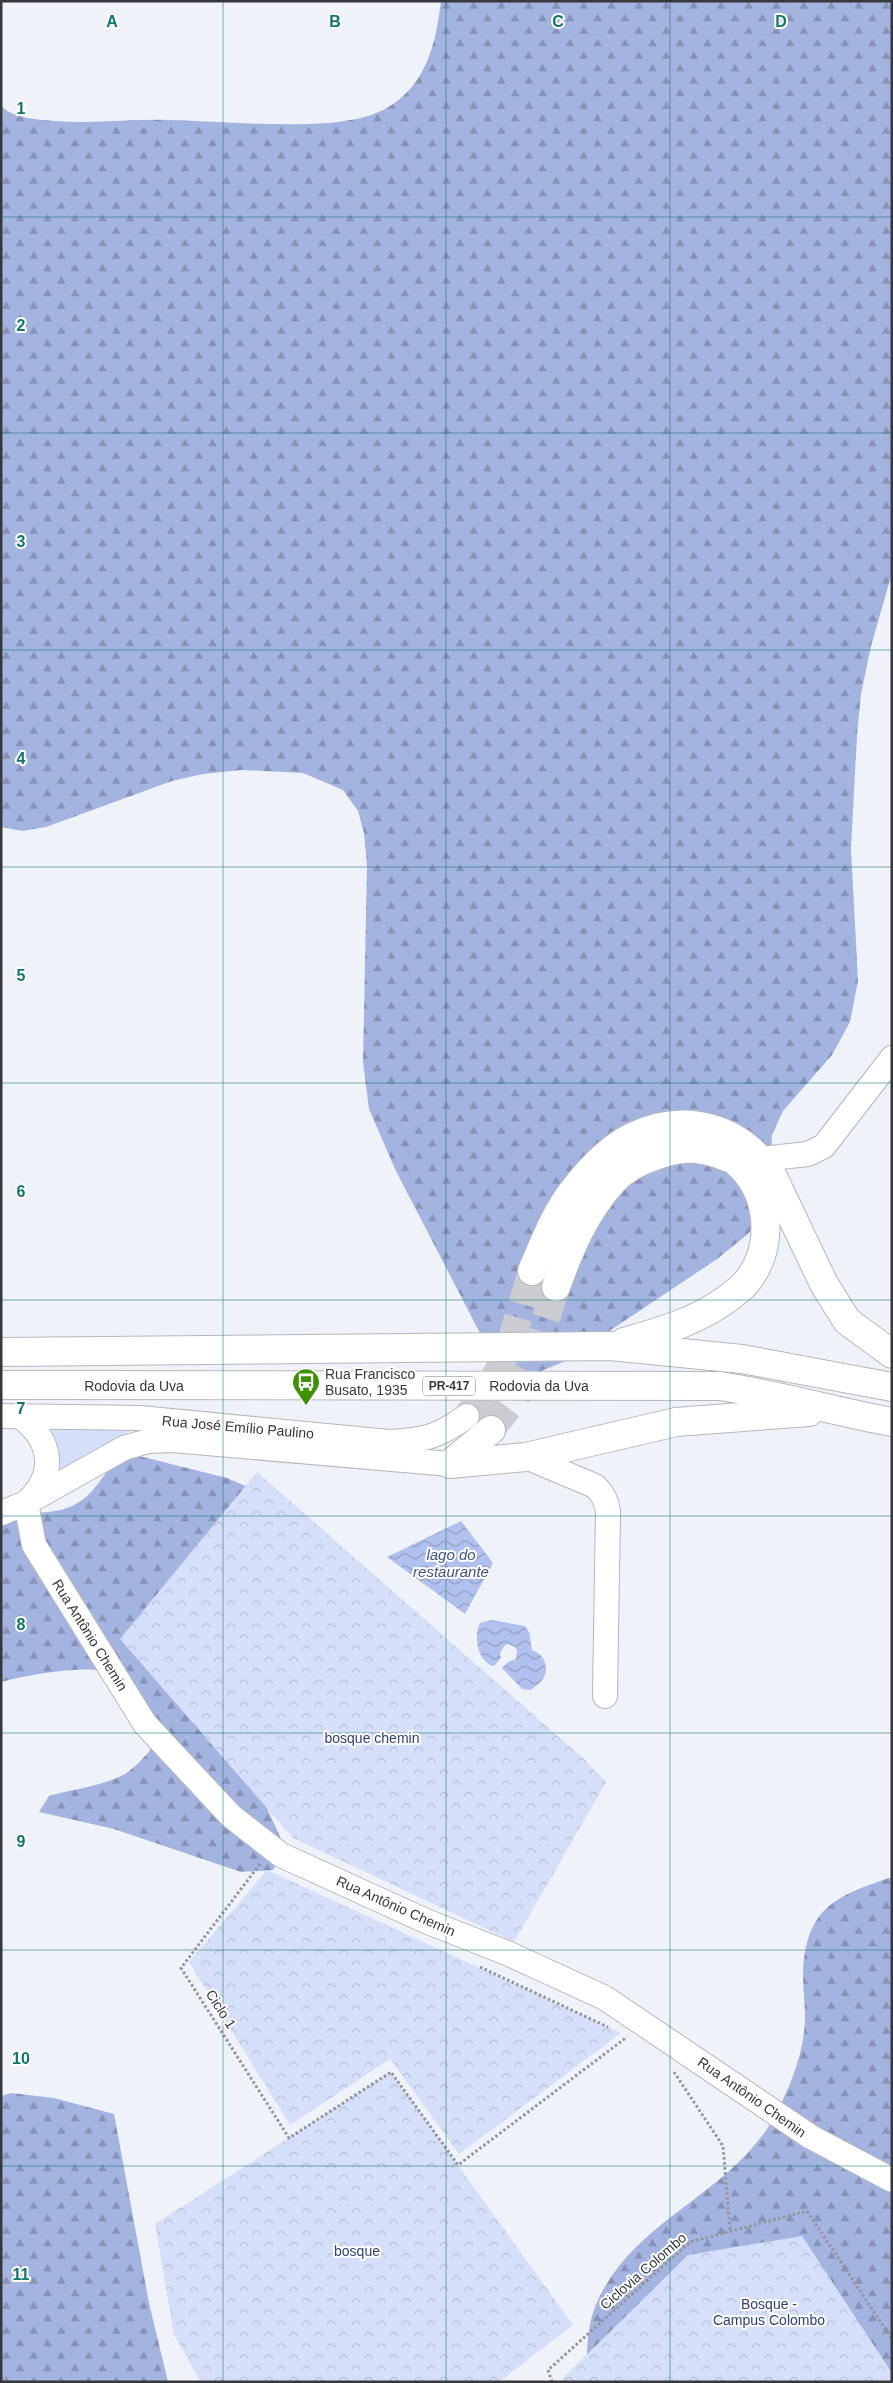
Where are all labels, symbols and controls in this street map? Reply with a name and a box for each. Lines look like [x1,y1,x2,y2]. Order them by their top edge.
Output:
text: A [106,13,118,30]
text: B [329,13,341,30]
text: C [552,13,564,30]
text: D [775,13,787,30]
text: 1 [17,100,26,117]
text: 2 [17,317,26,334]
text: 3 [17,533,26,550]
text: 4 [17,750,26,767]
text: 5 [17,967,26,984]
text: 6 [17,1183,26,1200]
place label: Rua Francisco Busato, 1935 [325,1366,415,1398]
bus stop icon: Rua Francisco Busato, 1935 [291,1367,321,1406]
road number: PR-417 [423,1376,475,1395]
street label: Rodovia da Uva [84,1378,184,1394]
street label: Rodovia da Uva [489,1378,589,1394]
text: 7 [17,1400,26,1417]
street label: Rua José Emílio Paulino [161,1412,315,1442]
water label: lago do restaurante [413,1546,489,1580]
street label: Rua Antônio Chemin [49,1576,131,1694]
text: 8 [17,1616,26,1633]
park label: bosque chemin [325,1730,419,1746]
text: 9 [17,1833,26,1850]
street label: Rua Antônio Chemin [334,1873,458,1939]
street label: Ciclo 1 [203,1987,239,2031]
text: 10 [12,2050,30,2067]
street label: Rua Antônio Chemin [695,2054,809,2140]
street label: Ciclovia Colombo [597,2229,690,2313]
park label: bosque [334,2243,380,2259]
text: 11 [13,2266,30,2283]
park label: Bosque - Campus Colombo [713,2296,825,2328]

